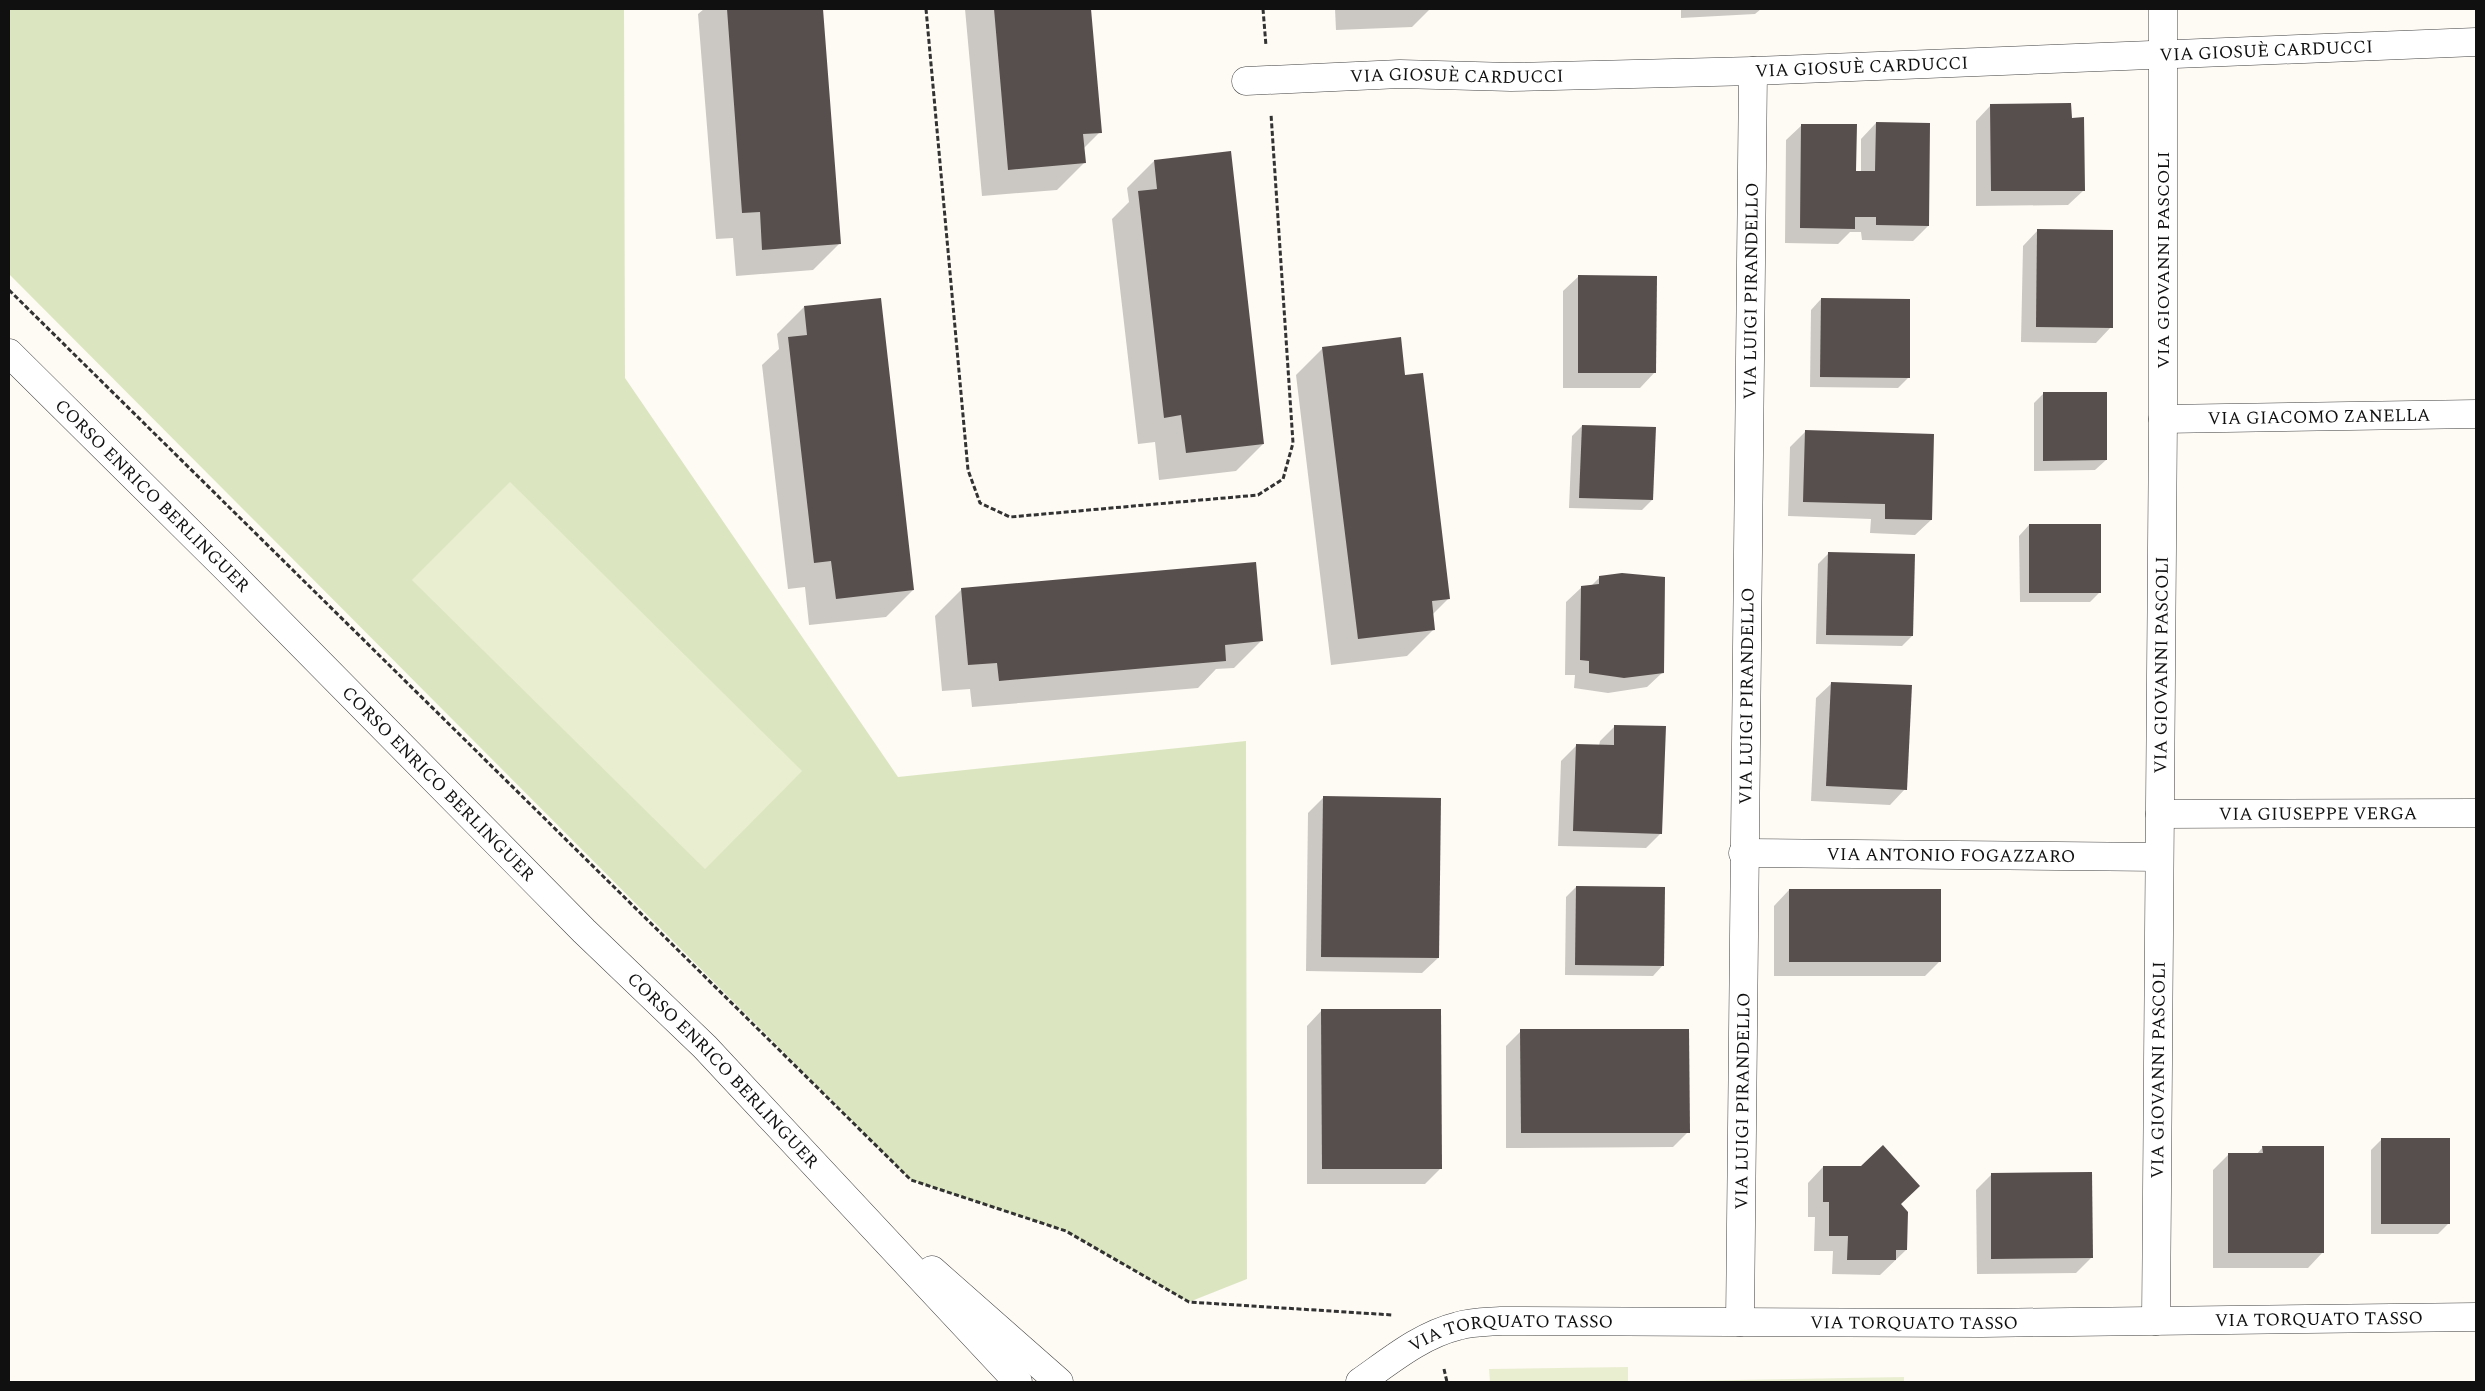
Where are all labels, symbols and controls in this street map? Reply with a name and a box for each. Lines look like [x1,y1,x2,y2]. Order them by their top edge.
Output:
street label: VIA GIOSUÈ CARDUCCI [2159,33,2374,69]
street label: VIA GIOSUÈ CARDUCCI [1754,49,1969,85]
street label: VIA GIOSUÈ CARDUCCI [1349,61,1564,91]
street label: VIA GIOVANNI PASCOLI [2150,151,2177,369]
street label: VIA LUIGI PIRANDELLO [1737,182,1766,400]
street label: CORSO ENRICO BERLINGUER [48,393,256,599]
street label: VIA GIACOMO ZANELLA [2207,402,2431,432]
street label: VIA GIOVANNI PASCOLI [2147,556,2176,774]
street label: VIA LUIGI PIRANDELLO [1732,587,1762,805]
street label: CORSO ENRICO BERLINGUER [335,680,541,888]
street label: VIA GIUSEPPE VERGA [2219,800,2417,828]
street label: VIA ANTONIO FOGAZZARO [1826,841,2076,870]
street label: VIA GIOVANNI PASCOLI [2144,961,2173,1179]
street label: CORSO ENRICO BERLINGUER [621,966,825,1175]
street label: VIA LUIGI PIRANDELLO [1728,992,1757,1210]
street label: VIA TORQUATO TASSO [2215,1305,2423,1334]
street label: VIA TORQUATO TASSO [1403,1308,1613,1359]
street label: VIA TORQUATO TASSO [1810,1309,2018,1337]

